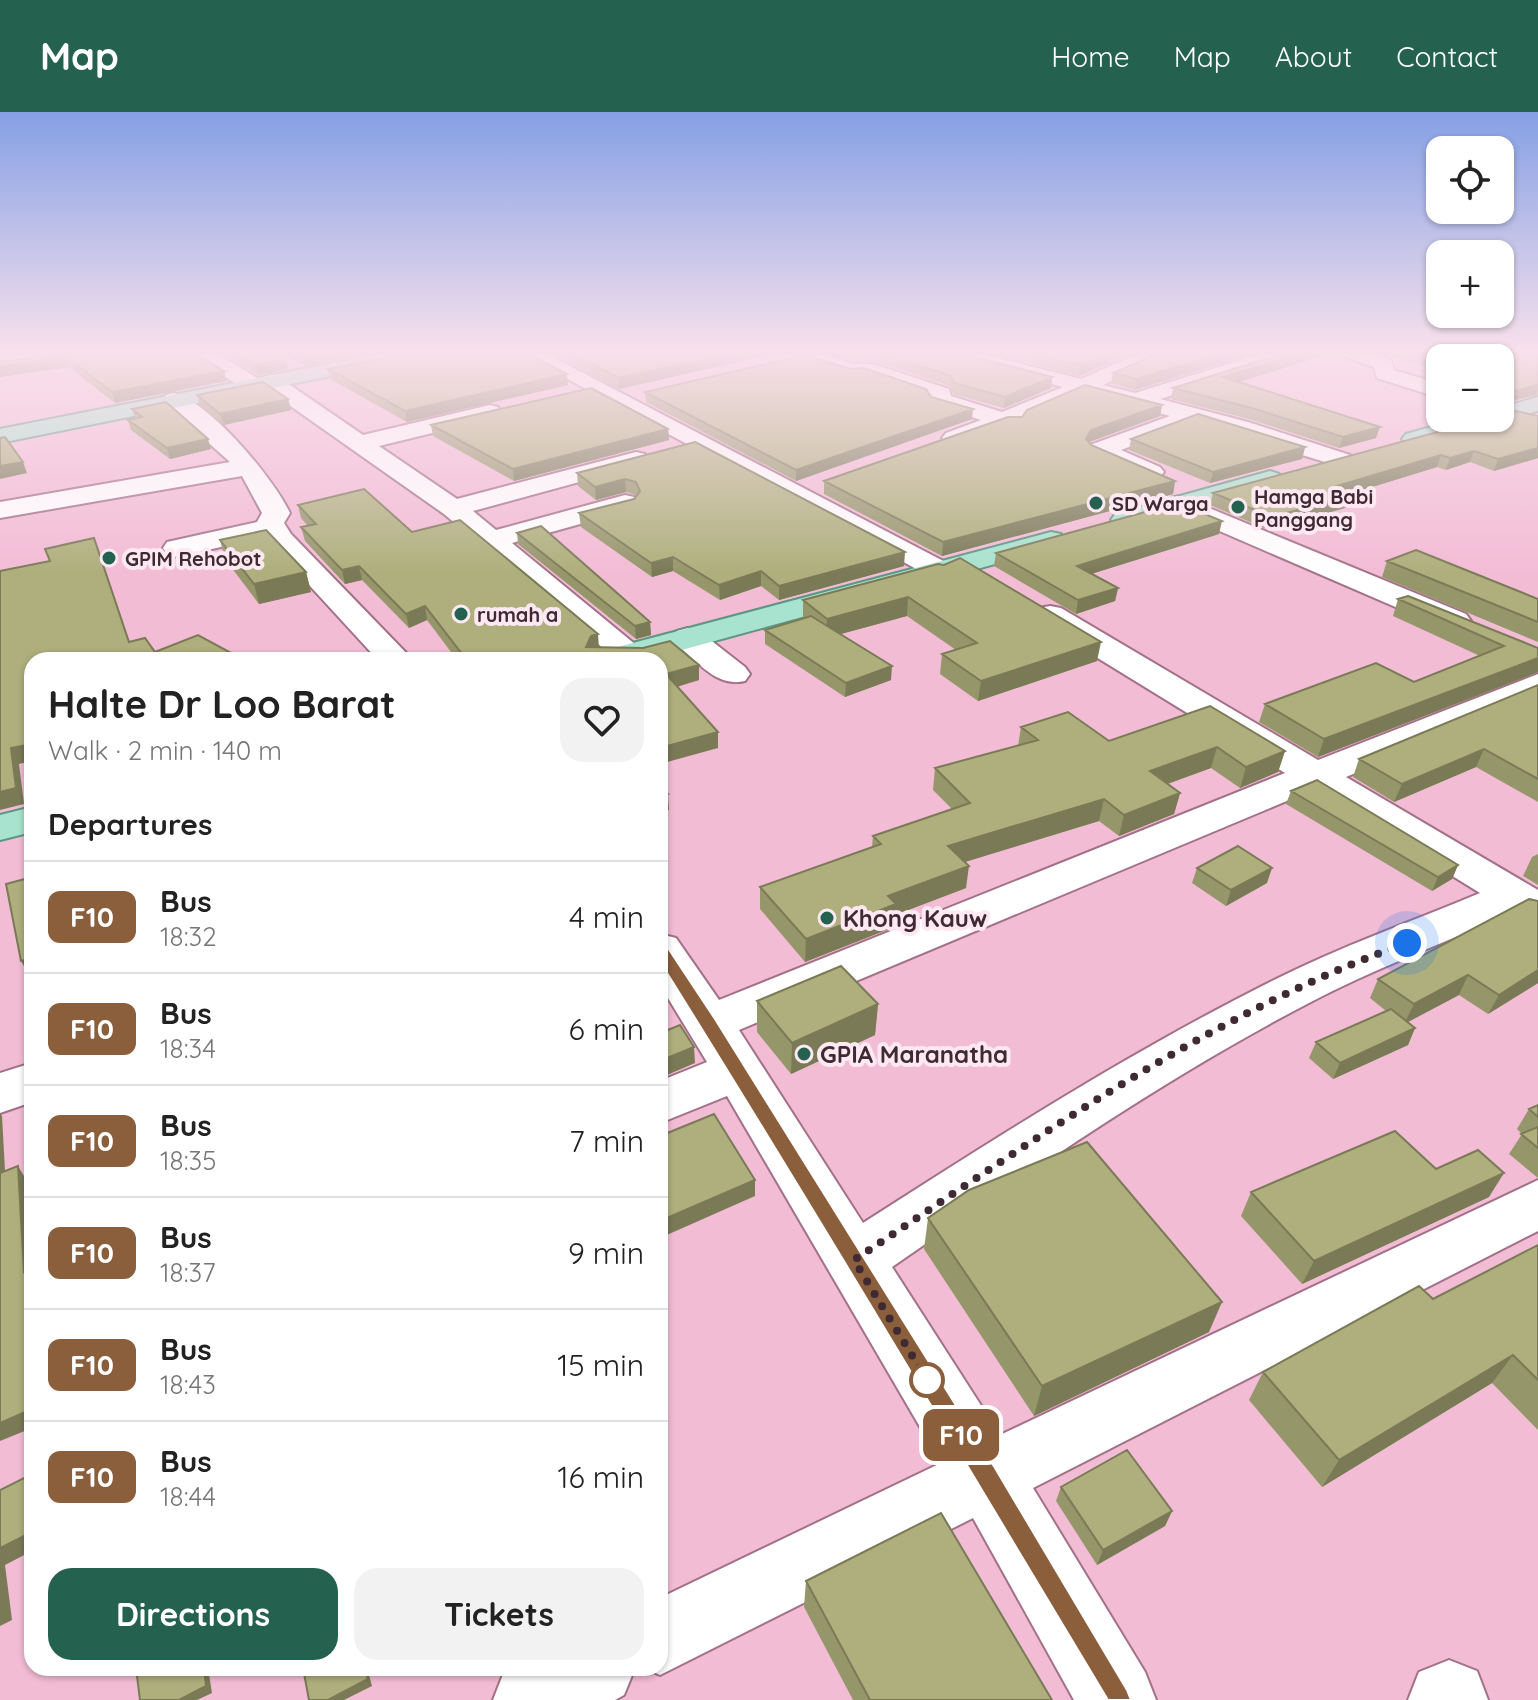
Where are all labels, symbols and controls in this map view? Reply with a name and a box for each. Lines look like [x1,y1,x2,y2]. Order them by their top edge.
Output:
text: Map [40,32,119,80]
text: Home [1051,39,1130,74]
text: Map [1174,39,1231,74]
text: About [1275,39,1352,74]
text: Contact [1396,39,1498,74]
map controls [1426,136,1514,432]
button: locate [1426,136,1514,224]
button: + [1426,240,1514,328]
button: − [1426,344,1514,432]
place label: Hamga Babi Panggang [1254,484,1373,532]
place label: SD Warga [1112,491,1209,516]
marker: SD Warga [1087,494,1105,512]
marker: Hamga Babi Panggang [1229,498,1247,516]
place label: GPIM Rehobot [125,546,261,571]
marker: GPIM Rehobot [100,549,118,567]
place label: rumah a [477,602,558,627]
marker: rumah a [452,605,470,623]
button: heart [560,678,644,762]
text: Halte Dr Loo Barat [48,680,396,728]
text: Walk · 2 min · 140 m [48,734,282,767]
text: Departures [48,805,213,843]
text: Bus [160,882,212,920]
text: 4 min [569,898,644,936]
text: F10 [70,899,114,934]
place label: Khong Kauw [843,903,987,933]
marker: Khong Kauw [818,909,836,927]
text: 18:32 [160,920,217,953]
your location [1387,923,1427,963]
text: Bus [160,994,212,1032]
text: 6 min [569,1010,644,1048]
text: F10 [70,1011,114,1046]
text: 18:34 [160,1032,216,1065]
place label: GPIA Maranatha [820,1039,1008,1069]
marker: GPIA Maranatha [795,1045,813,1063]
text: Bus [160,1106,212,1144]
text: 7 min [569,1122,644,1160]
text: F10 [70,1123,114,1158]
text: 18:35 [160,1144,216,1177]
text: Bus [160,1218,212,1256]
text: 9 min [568,1234,644,1272]
text: F10 [70,1235,114,1270]
text: 18:37 [160,1256,215,1289]
text: Bus [160,1330,212,1368]
text: 15 min [557,1346,644,1384]
text: F10 [70,1347,114,1382]
unlabelled marker [910,1363,944,1397]
text: 18:43 [160,1368,216,1401]
line badge: F10 [915,1409,1007,1461]
text: F10 [939,1417,983,1452]
text: Bus [160,1442,212,1480]
text: 16 min [557,1458,644,1496]
text: F10 [70,1459,114,1494]
text: 18:44 [160,1480,216,1513]
button: Directions [48,1568,338,1660]
button: Tickets [354,1568,644,1660]

